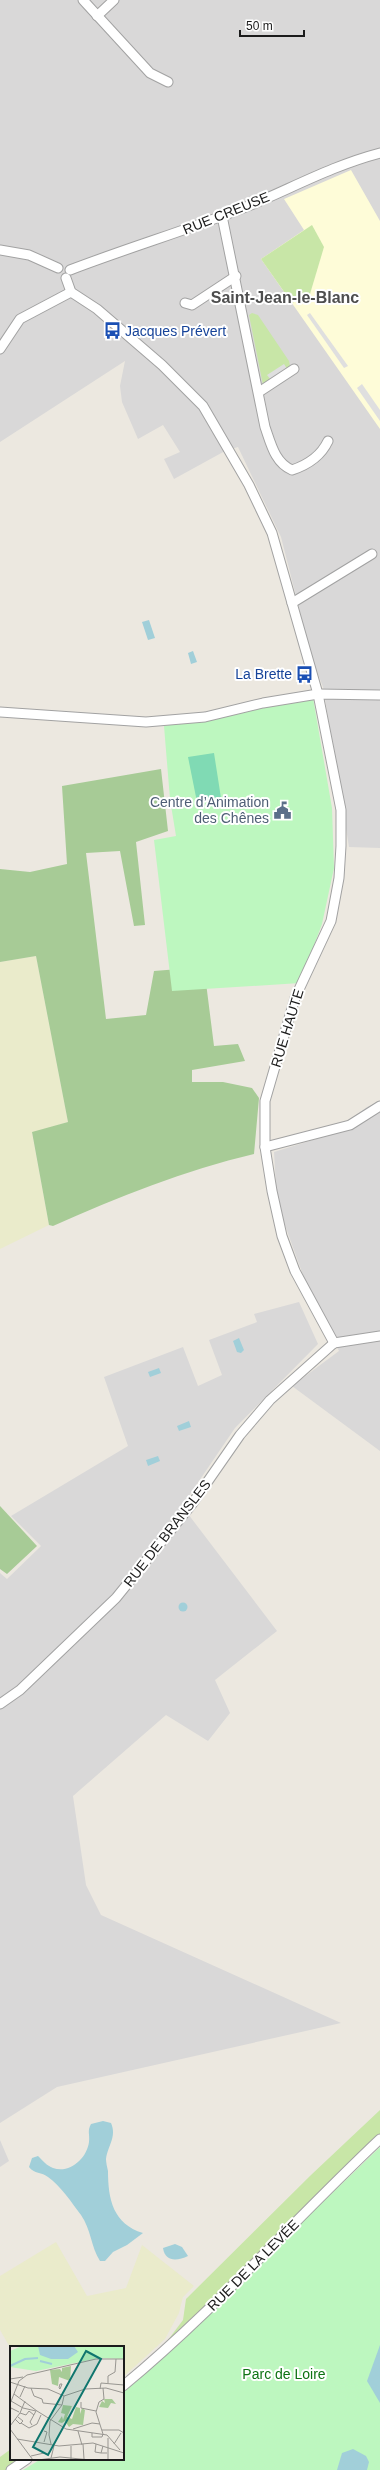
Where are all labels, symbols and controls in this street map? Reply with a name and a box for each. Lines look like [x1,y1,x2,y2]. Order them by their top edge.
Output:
scale bar [240,12,304,38]
text: 50 m [246,19,273,33]
street label: RUE CREUSE [180,188,272,238]
district label: Saint-Jean-le-Blanc [211,289,359,306]
bus stop icon: Jacques Prévert [102,321,122,341]
place label: Jacques Prévert [125,323,226,339]
bus stop icon: La Brette [295,664,315,684]
place label: La Brette [235,666,292,682]
place label: Centre d’Animation des Chênes [150,794,269,826]
public building icon: Centre d’Animation des Chênes [272,800,292,820]
street label: RUE HAUTE [268,987,306,1069]
street label: RUE DE BRANSLES [120,1476,214,1590]
street label: RUE DE LA LEVÉE [204,2216,302,2314]
inset map [10,2346,124,2460]
park label: Parc de Loire [242,2366,326,2382]

